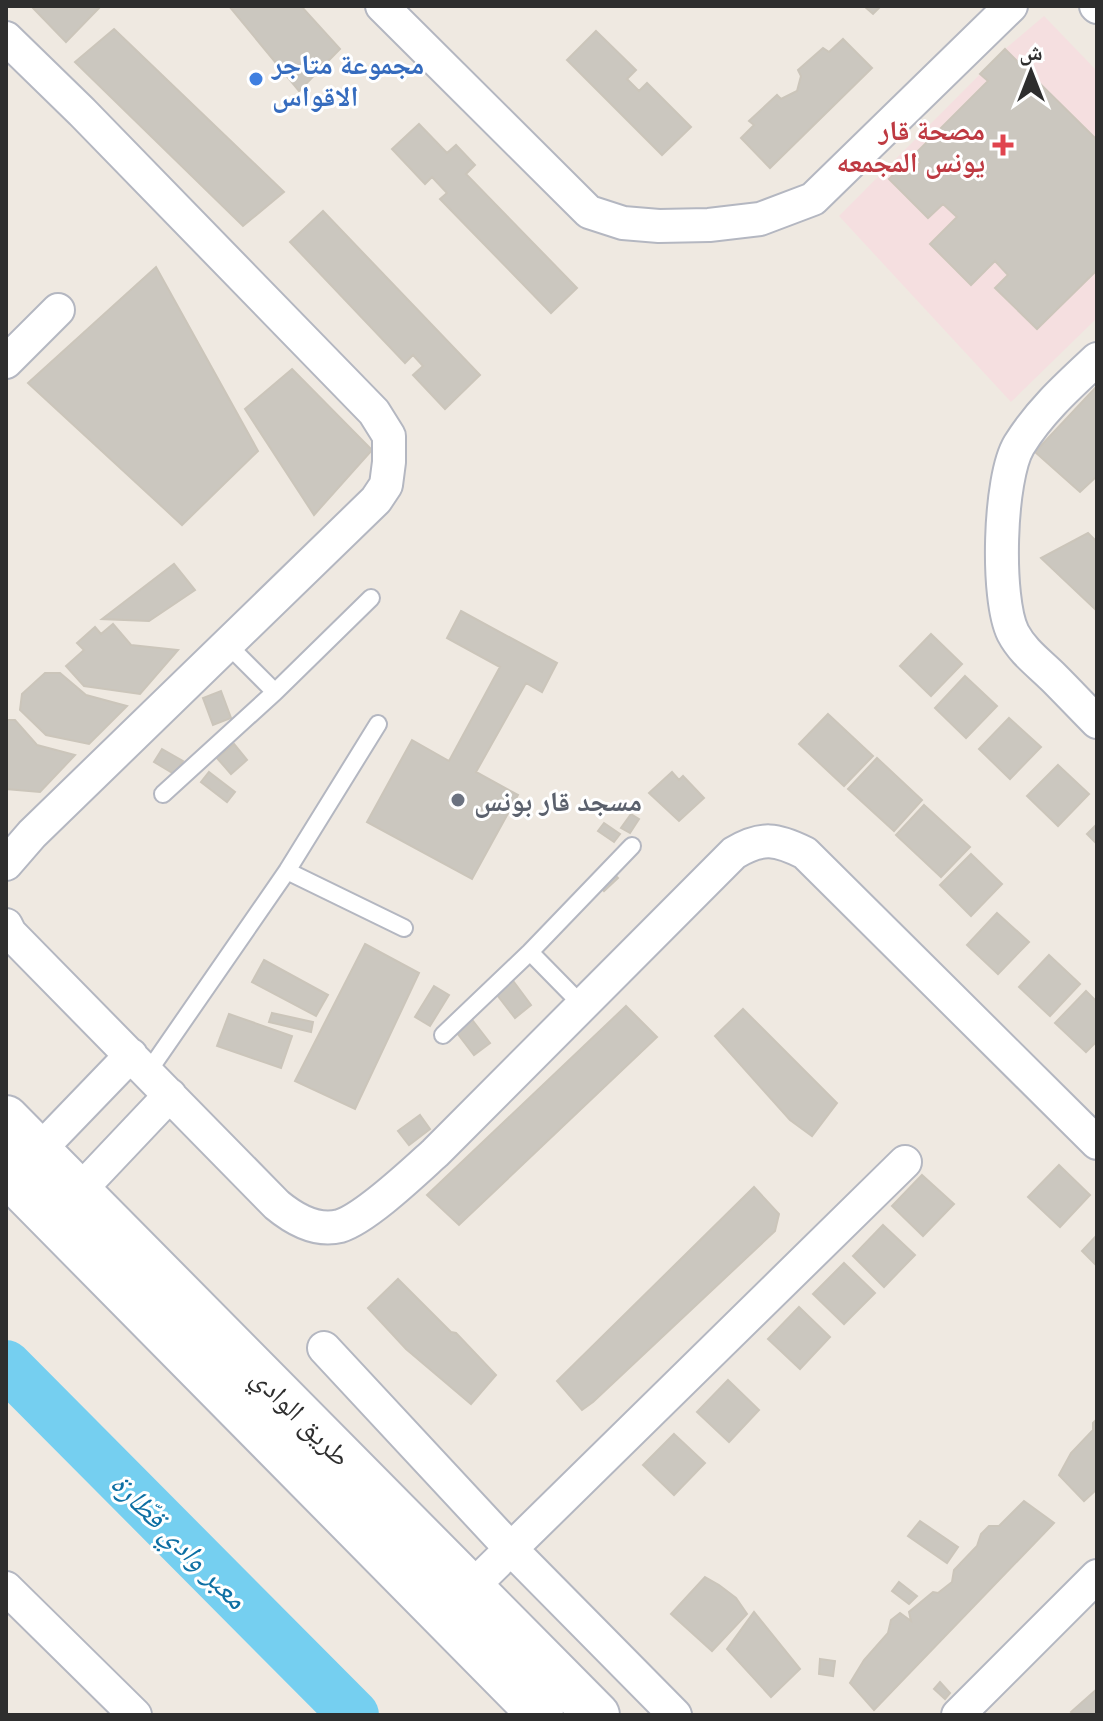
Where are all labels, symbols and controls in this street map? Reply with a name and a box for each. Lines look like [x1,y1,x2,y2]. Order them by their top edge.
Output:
north arrow [991,32,1071,112]
text: ش [1019,36,1043,66]
place label: مجموعة متاجر الاقواس [271,44,424,114]
marker: مجموعة متاجر الاقواس [247,70,265,88]
place label: مصحة قار يونس المجمعه [837,110,985,180]
marker: مصحة قار يونس المجمعه [992,134,1014,156]
place label: مسجد قار بونس [474,781,642,819]
marker: مسجد قار بونس [449,791,467,809]
street label: طريق الوادي [240,1358,360,1478]
water label: معبر وادي قطّارة [99,1463,258,1621]

